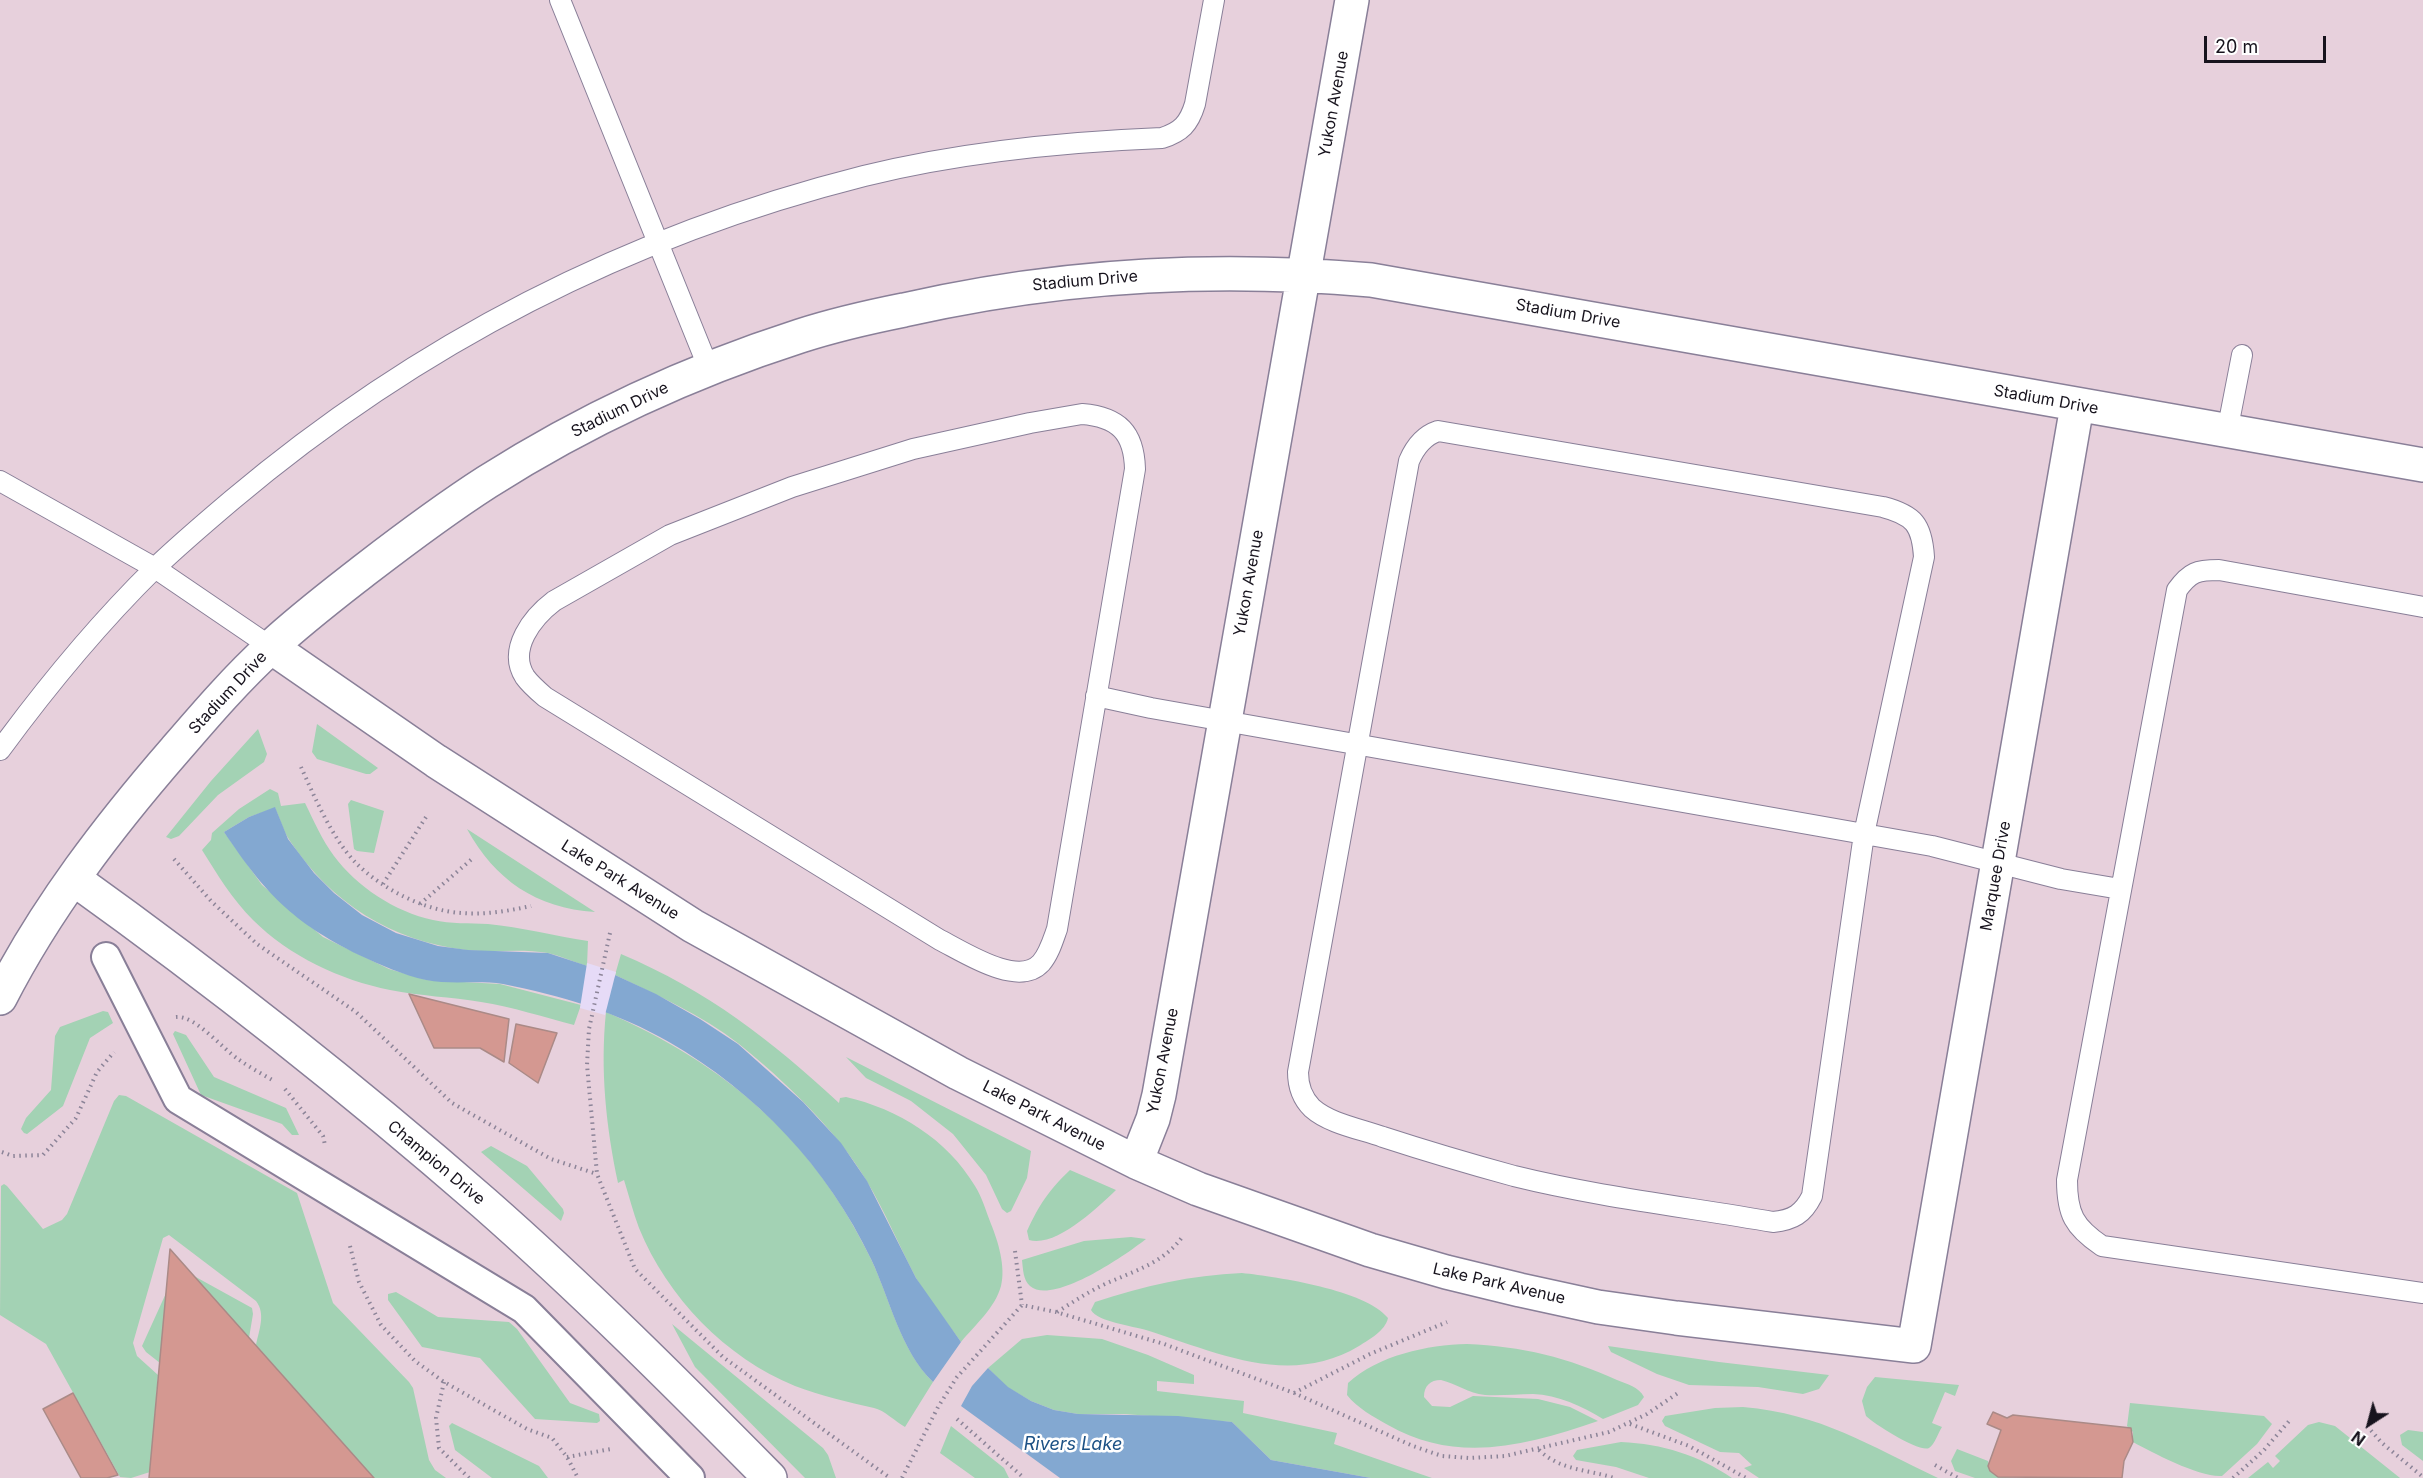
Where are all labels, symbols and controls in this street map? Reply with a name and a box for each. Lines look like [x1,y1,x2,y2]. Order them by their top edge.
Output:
scale bar [2207,24,2328,62]
text: 20 m [2215,36,2258,57]
street label: Yukon Avenue [1315,49,1353,159]
street label: Stadium Drive [1031,267,1139,295]
street label: Stadium Drive [1514,295,1622,333]
street label: Stadium Drive [568,378,672,442]
street label: Stadium Drive [1992,381,2100,419]
street label: Yukon Avenue [1230,528,1268,638]
street label: Stadium Drive [185,648,271,738]
street label: Marquee Drive [1977,820,2015,932]
street label: Lake Park Avenue [558,836,682,924]
street label: Yukon Avenue [1143,1006,1183,1116]
street label: Lake Park Avenue [979,1077,1109,1155]
street label: Champion Drive [383,1117,489,1209]
street label: Lake Park Avenue [1431,1259,1567,1309]
north arrow [2339,1394,2399,1454]
text: N [2348,1427,2369,1450]
water label: Rivers Lake [1024,1434,1122,1456]

